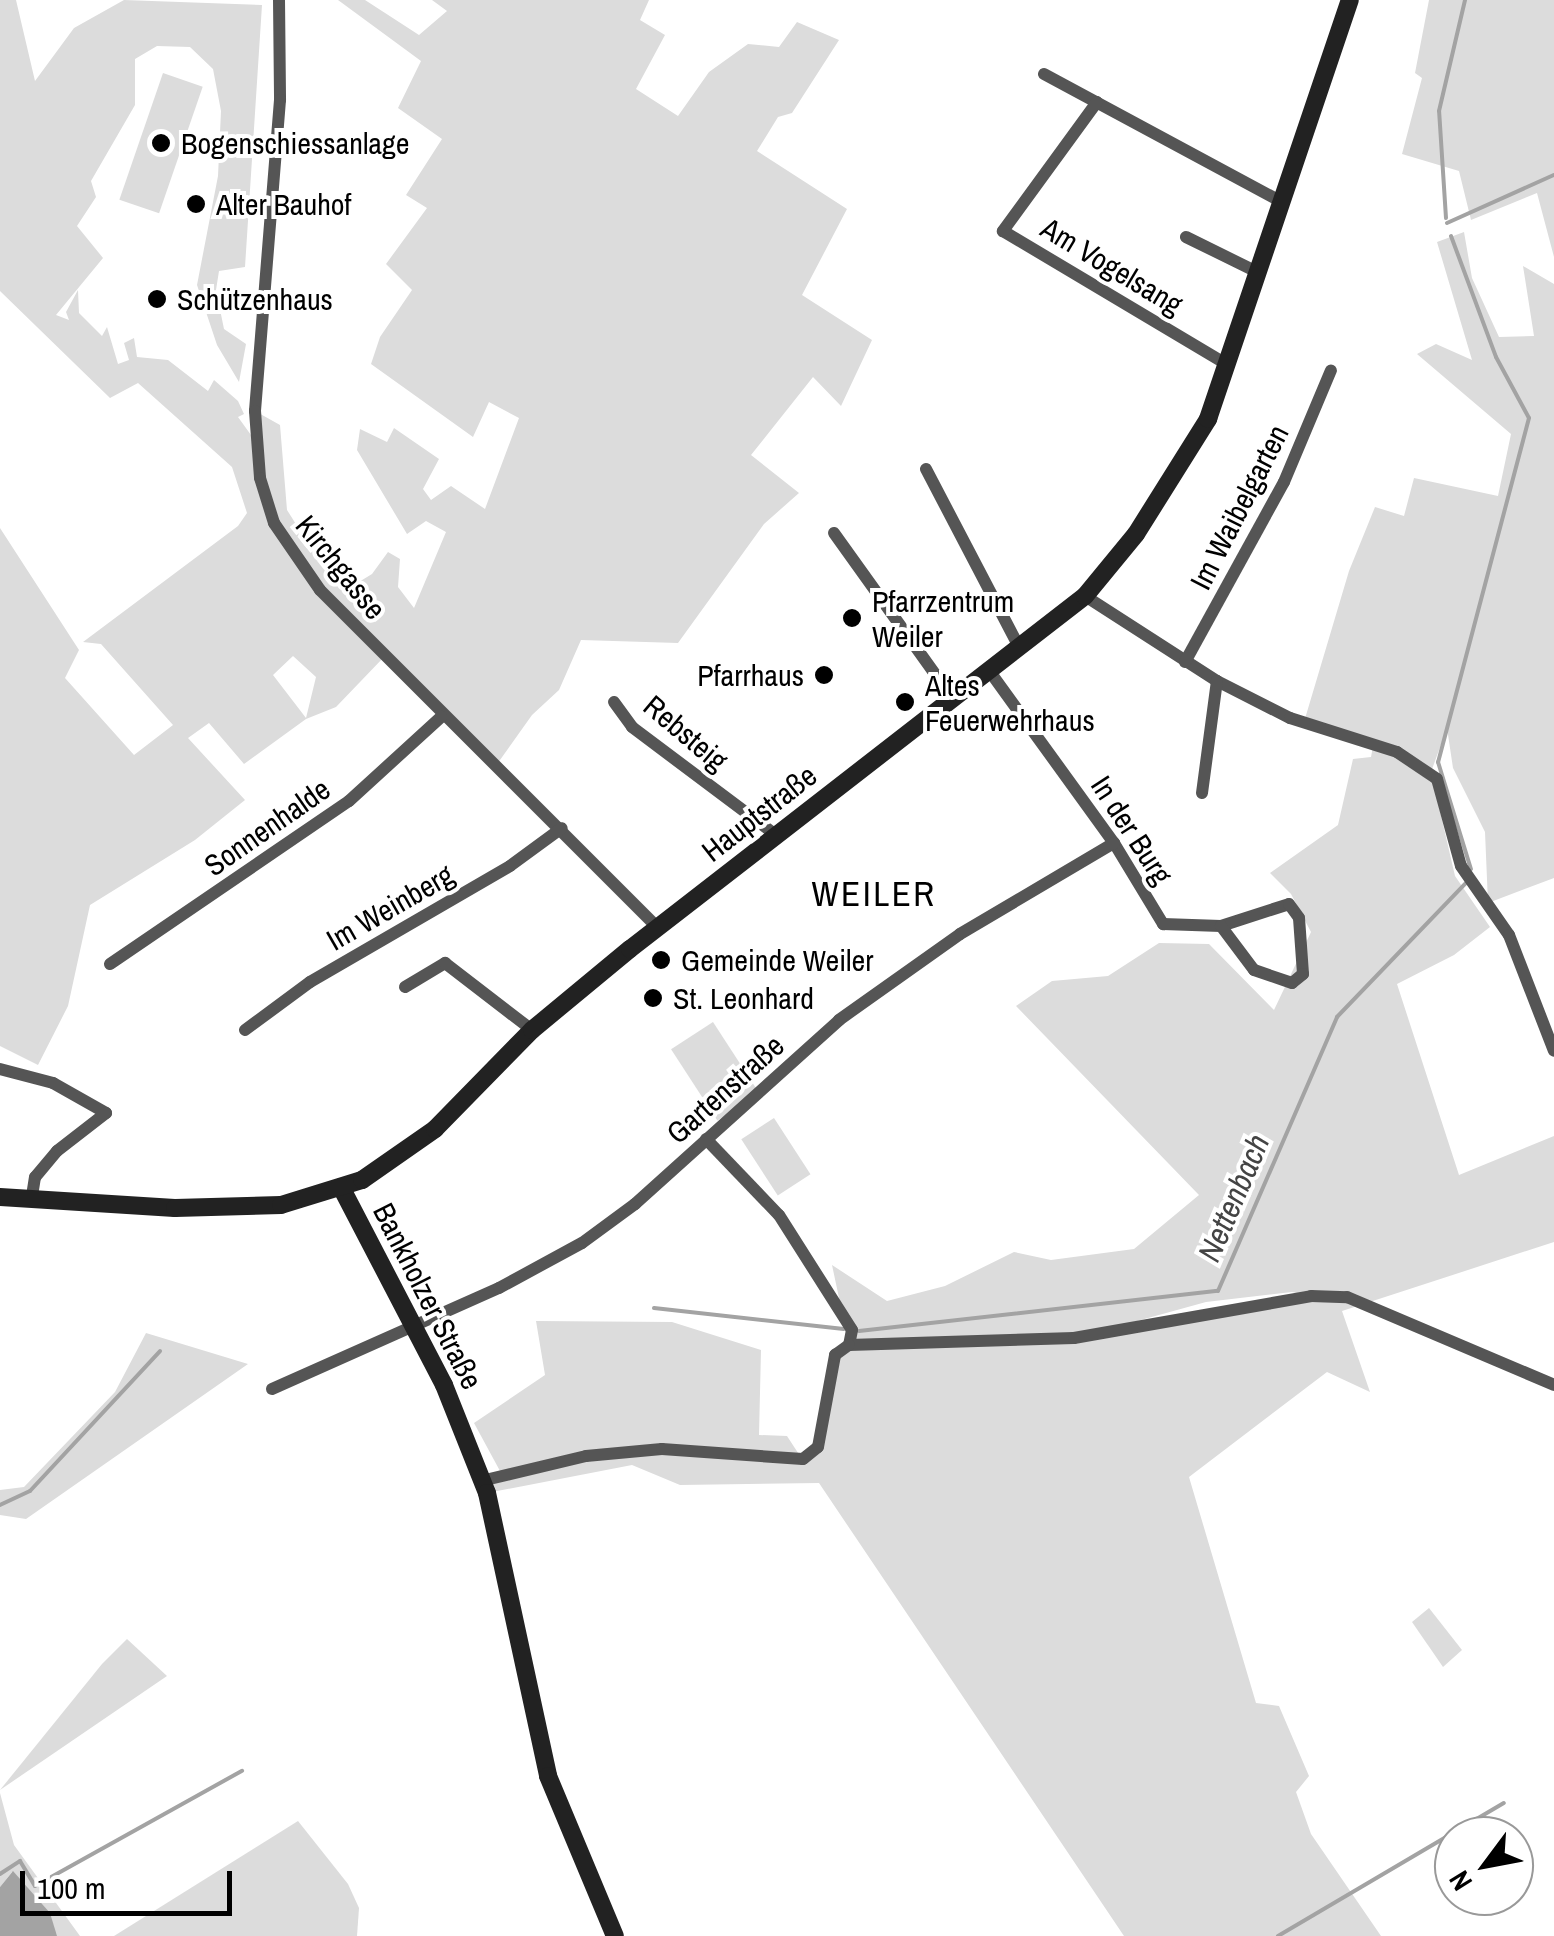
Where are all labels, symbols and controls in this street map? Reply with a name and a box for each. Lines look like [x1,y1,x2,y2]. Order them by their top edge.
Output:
place label: Bogenschiessanlage [181,125,409,161]
marker: Bogenschiessanlage [150,132,172,154]
place label: Alter Bauhof [216,186,351,222]
marker: Alter Bauhof [185,193,207,215]
street label: Am Vogelsang [1035,210,1189,322]
place label: Schützenhaus [177,281,333,317]
marker: Schützenhaus [146,288,168,310]
street label: Im Waibelgarten [1182,419,1296,595]
street label: Kirchgasse [288,508,394,626]
place label: Pfarrzentrum Weiler [872,583,1014,654]
marker: Pfarrzentrum Weiler [841,607,863,629]
place label: Pfarrhaus [697,657,804,693]
marker: Pfarrhaus [813,664,835,686]
place label: Altes Feuerwehrhaus [925,667,1095,738]
street label: Rebsteig [637,688,735,778]
marker: Altes Feuerwehrhaus [894,691,916,713]
street label: Hauptstraße [695,757,823,869]
street label: In der Burg [1084,769,1180,891]
street label: Sonnenhalde [197,771,337,883]
street label: Im Weinberg [320,856,460,958]
district label: WEILER [811,873,937,915]
place label: Gemeinde Weiler [681,942,873,978]
marker: Gemeinde Weiler [650,949,672,971]
place label: St. Leonhard [673,980,814,1016]
marker: St. Leonhard [642,987,664,1009]
street label: Gartenstraße [659,1027,791,1151]
water label: Nettenbach [1190,1129,1278,1267]
street label: Bankholzer Straße [366,1197,490,1395]
north arrow [1434,1816,1534,1916]
scale bar [25,1851,238,1913]
text: N [1440,1864,1481,1898]
text: 100 m [37,1868,105,1908]

